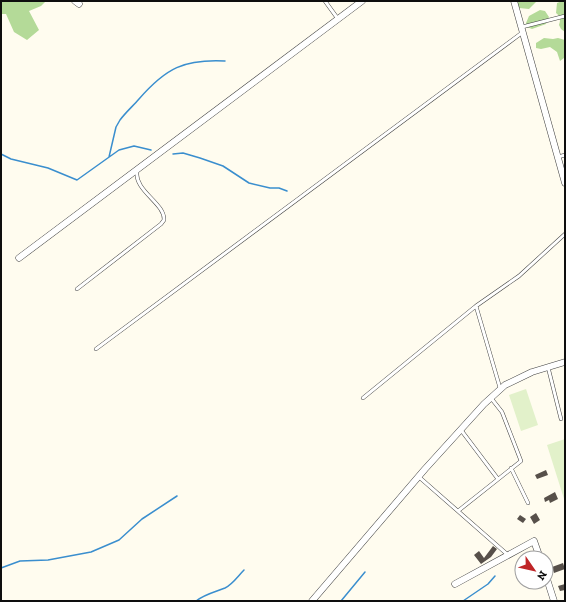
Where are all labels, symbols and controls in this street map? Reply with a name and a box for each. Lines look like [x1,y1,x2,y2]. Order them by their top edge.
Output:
north arrow [514,550,554,590]
text: N [534,568,550,583]

